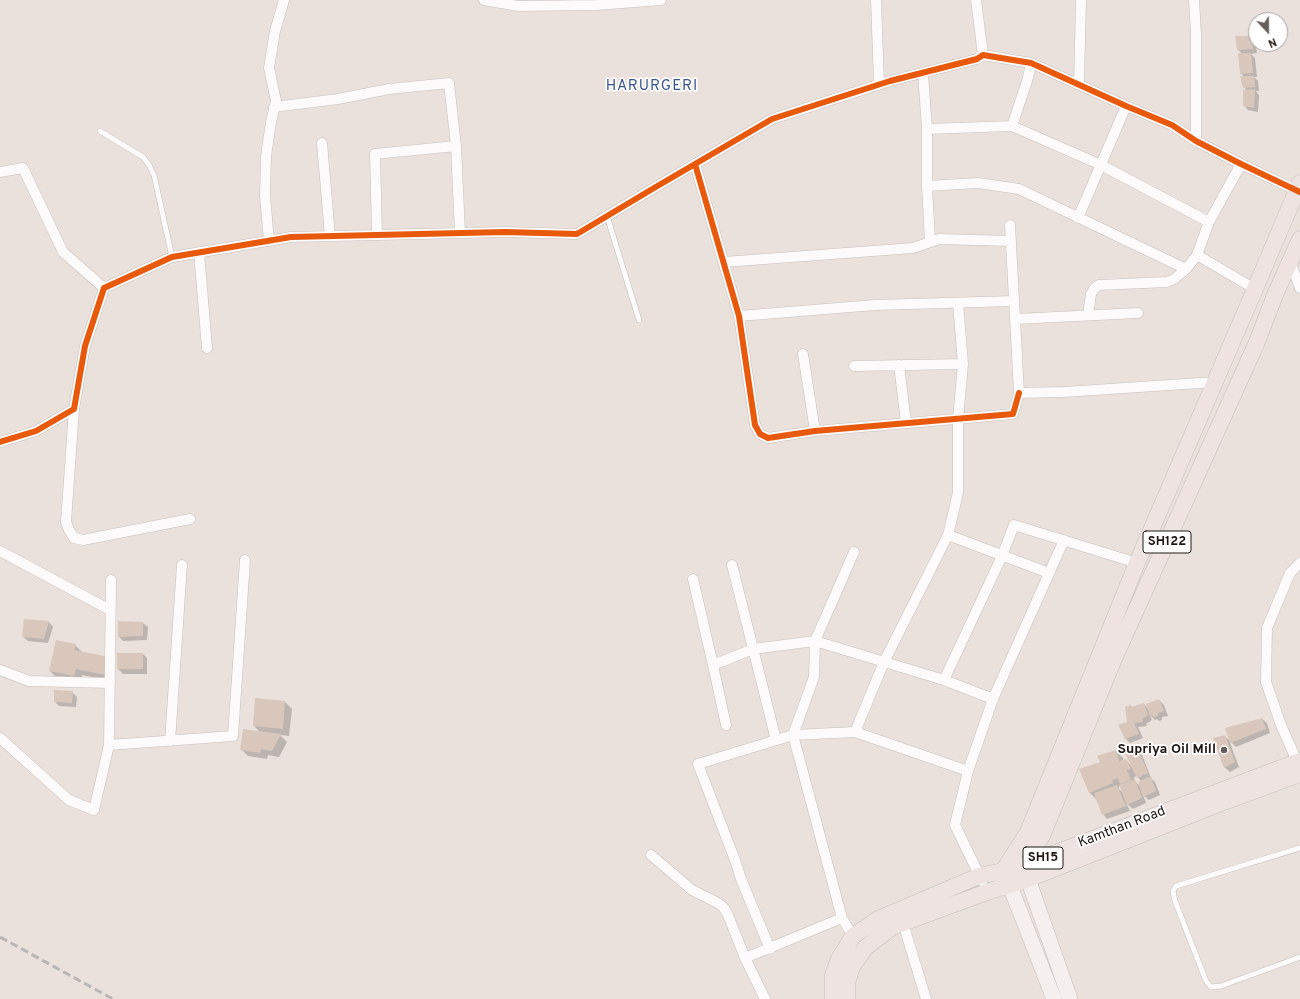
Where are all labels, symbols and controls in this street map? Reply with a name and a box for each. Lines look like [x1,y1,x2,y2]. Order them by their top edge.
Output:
north arrow [1248,12,1288,52]
text: N [1266,34,1278,50]
district label: HARURGERI [606,78,698,96]
road number: SH122 [1143,531,1191,553]
place label: Supriya Oil Mill [1117,742,1216,758]
marker: Supriya Oil Mill [1219,745,1229,755]
street label: Kamthan Road [1076,804,1168,852]
road number: SH15 [1023,847,1063,869]

